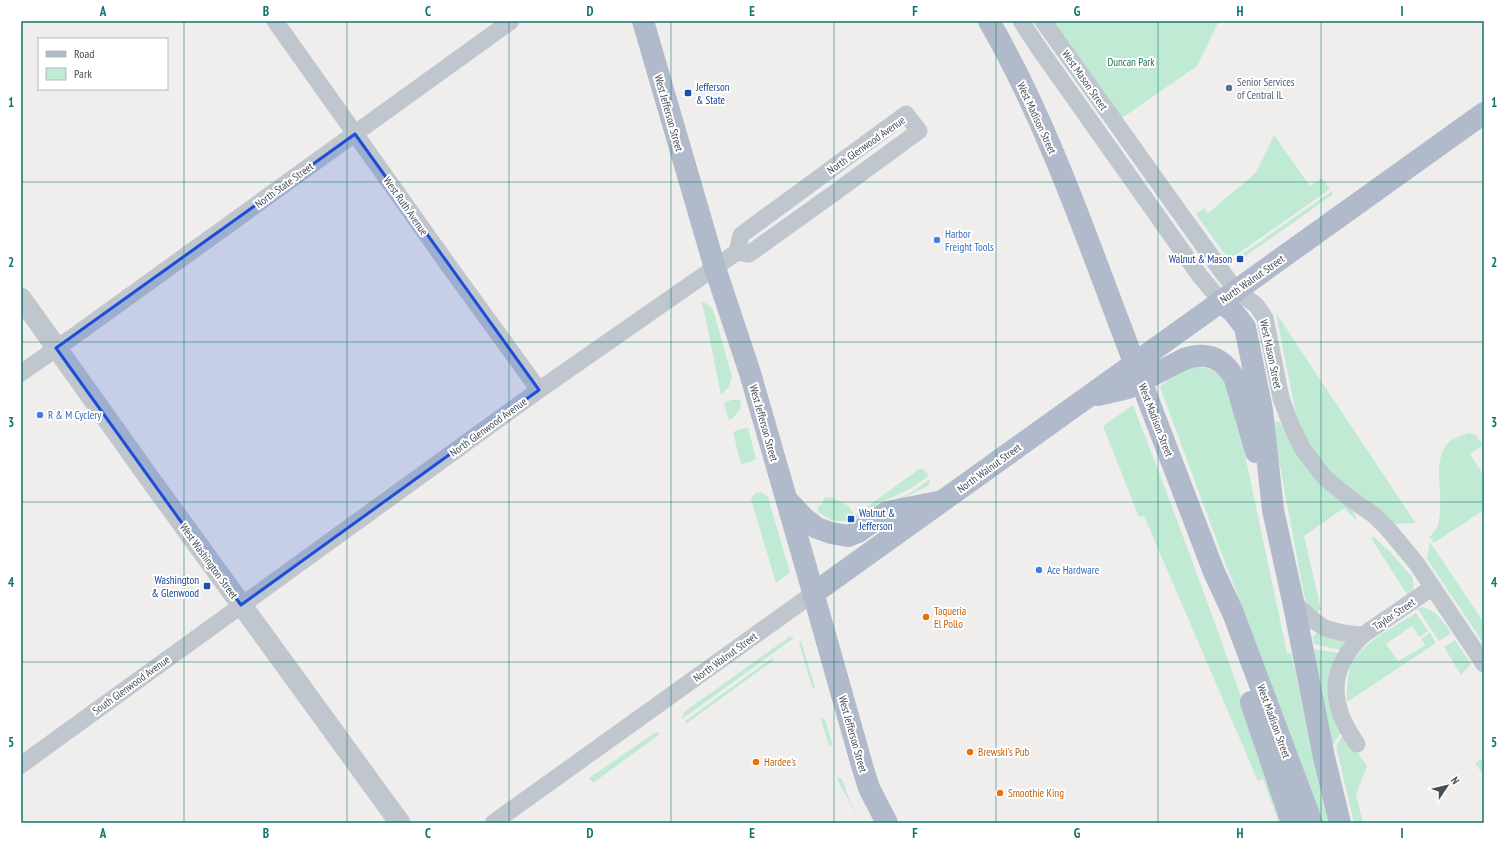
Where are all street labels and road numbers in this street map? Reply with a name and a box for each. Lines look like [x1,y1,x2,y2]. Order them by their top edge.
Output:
street label: West Mason Street [1059,47,1111,113]
street label: West Jefferson Street [651,73,687,153]
street label: West Madison Street [1014,80,1060,156]
street label: North Glenwood Avenue [824,113,908,177]
street label: North State Street [252,159,316,211]
street label: West Ruth Avenue [381,174,432,238]
street label: North Walnut Street [1217,252,1287,306]
street label: West Mason Street [1257,318,1285,390]
street label: West Madison Street [1136,381,1176,459]
street label: West Jefferson Street [746,383,782,463]
street label: North Glenwood Avenue [447,394,530,460]
street label: North Walnut Street [954,440,1024,496]
street label: West Washington Street [177,520,241,602]
street label: Taylor Street [1370,595,1418,633]
street label: North Walnut Street [690,629,760,685]
street label: South Glenwood Avenue [90,652,173,718]
street label: West Madison Street [1254,682,1294,760]
street label: West Jefferson Street [835,694,871,774]

